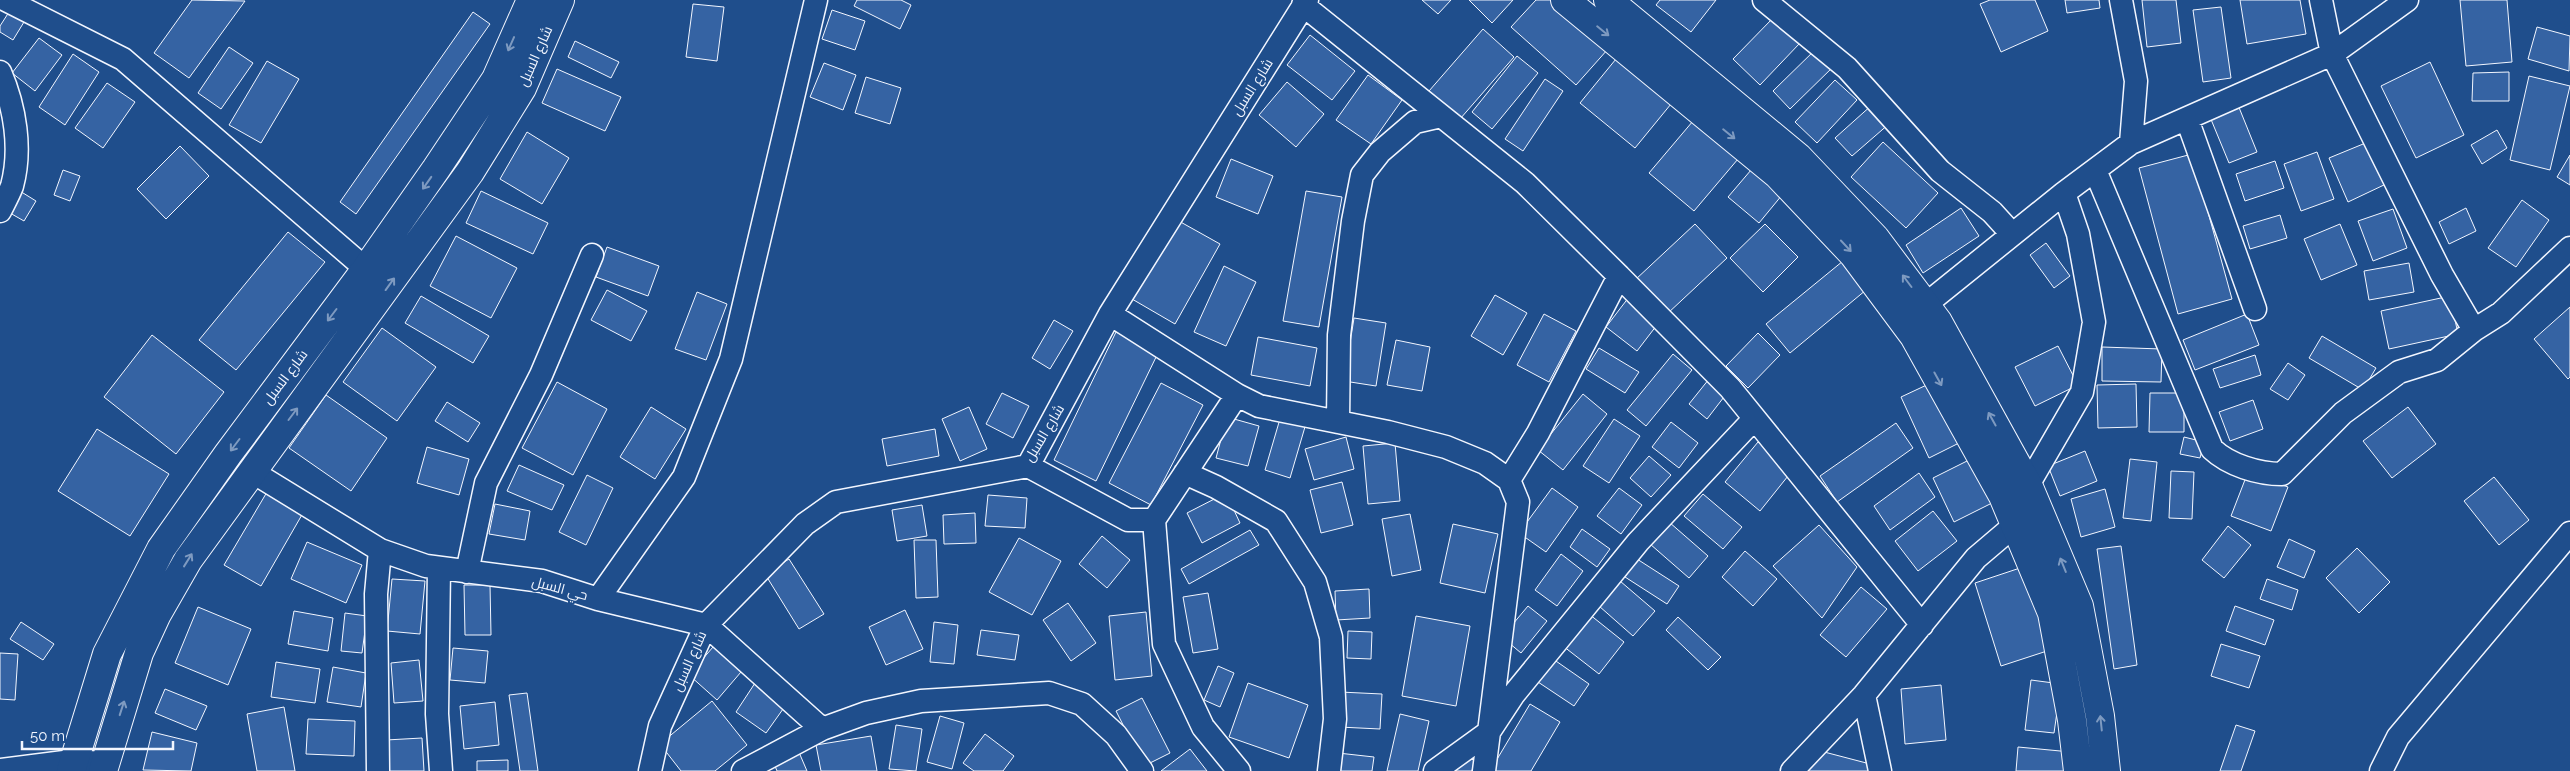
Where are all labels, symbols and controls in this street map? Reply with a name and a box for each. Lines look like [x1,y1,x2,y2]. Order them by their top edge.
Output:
street label: شارع السبل [515,23,556,89]
one-way arrow [1596,25,1609,36]
one-way arrow [506,36,516,51]
street label: شارع السبل [1228,56,1277,119]
one-way arrow [1722,128,1735,140]
one-way arrow [422,176,432,190]
one-way arrow [1840,240,1852,252]
one-way arrow [1902,275,1913,288]
one-way arrow [385,277,395,291]
one-way arrow [327,308,337,322]
street label: شارع السبل [259,347,312,408]
one-way arrow [1933,372,1943,387]
street label: شارع السبل [1021,401,1068,465]
one-way arrow [288,407,298,421]
one-way arrow [1987,412,1997,427]
one-way arrow [229,438,240,451]
one-way arrow [183,553,194,567]
one-way arrow [2058,558,2067,573]
street label: حي السبل [529,573,590,607]
street label: شارع السبل [669,628,710,694]
one-way arrow [117,700,127,716]
one-way arrow [2096,715,2106,731]
scale bar [22,718,174,750]
text: 50 m [30,727,65,745]

